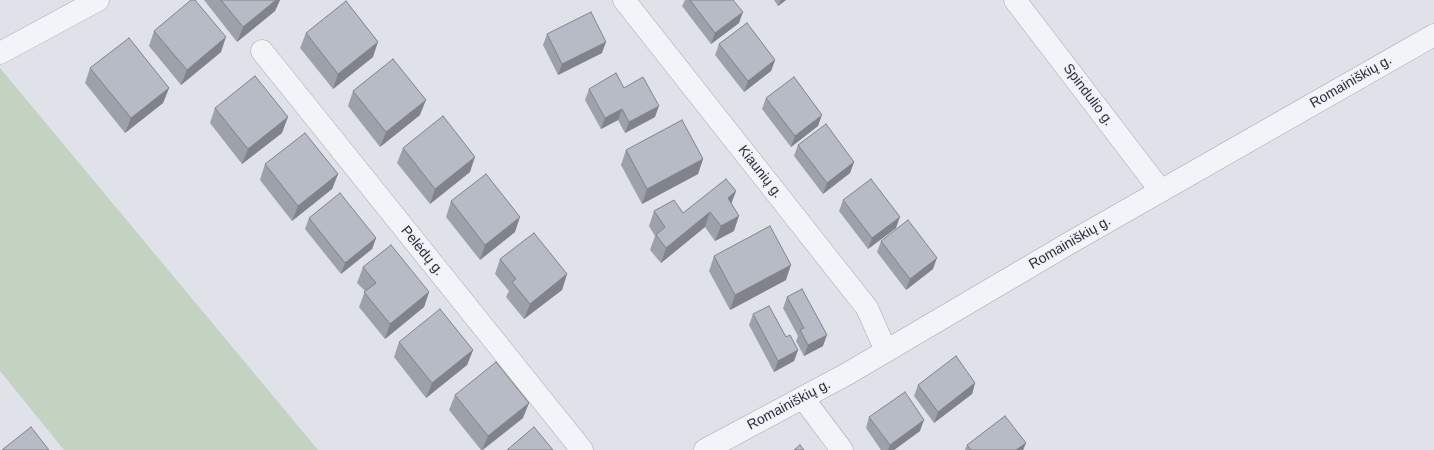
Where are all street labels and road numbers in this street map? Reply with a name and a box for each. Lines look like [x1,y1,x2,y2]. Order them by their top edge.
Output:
street label: Romainiškių g. [1307,52,1395,112]
street label: Spindulio g. [1059,61,1117,129]
street label: Kiaunių g. [734,142,786,202]
street label: Romainiškių g. [1026,213,1114,273]
street label: Pelėdų g. [397,223,447,279]
street label: Romainiškių g. [745,376,833,434]

